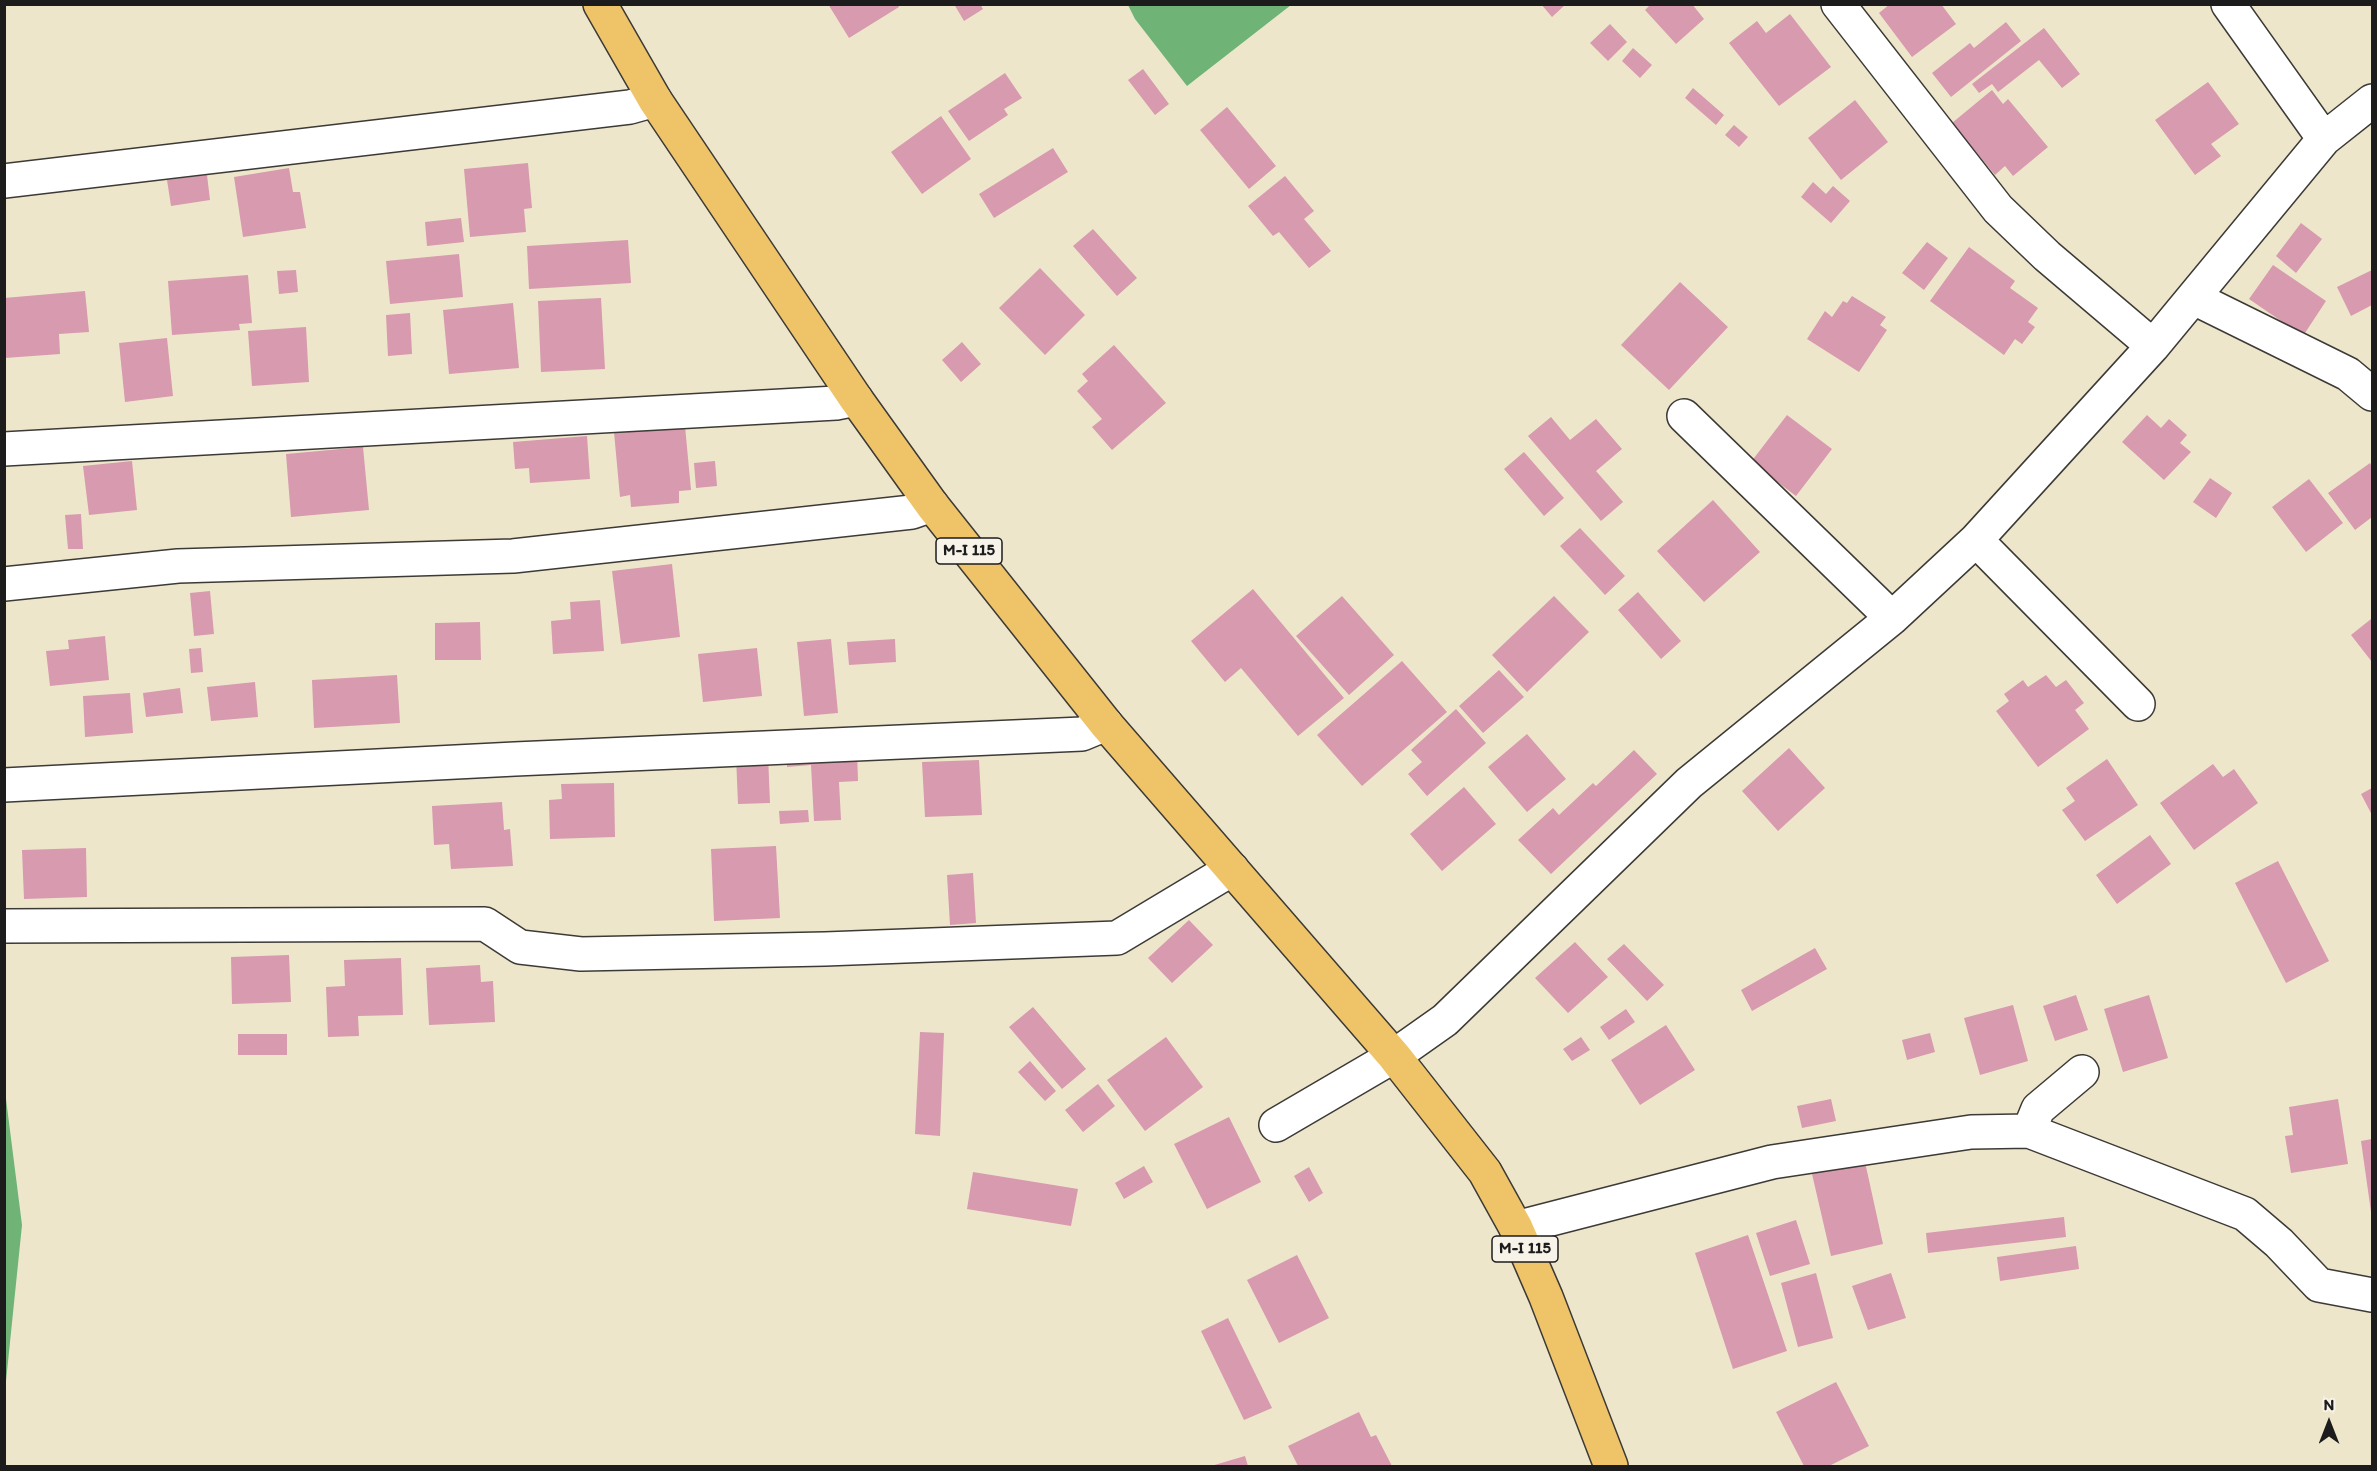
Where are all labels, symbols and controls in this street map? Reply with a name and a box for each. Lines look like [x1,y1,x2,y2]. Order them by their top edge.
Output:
road number: M-I 115 [936,538,1002,564]
road number: M-I 115 [1492,1236,1558,1262]
north arrow [2299,1393,2359,1453]
text: N [2324,1395,2334,1414]

